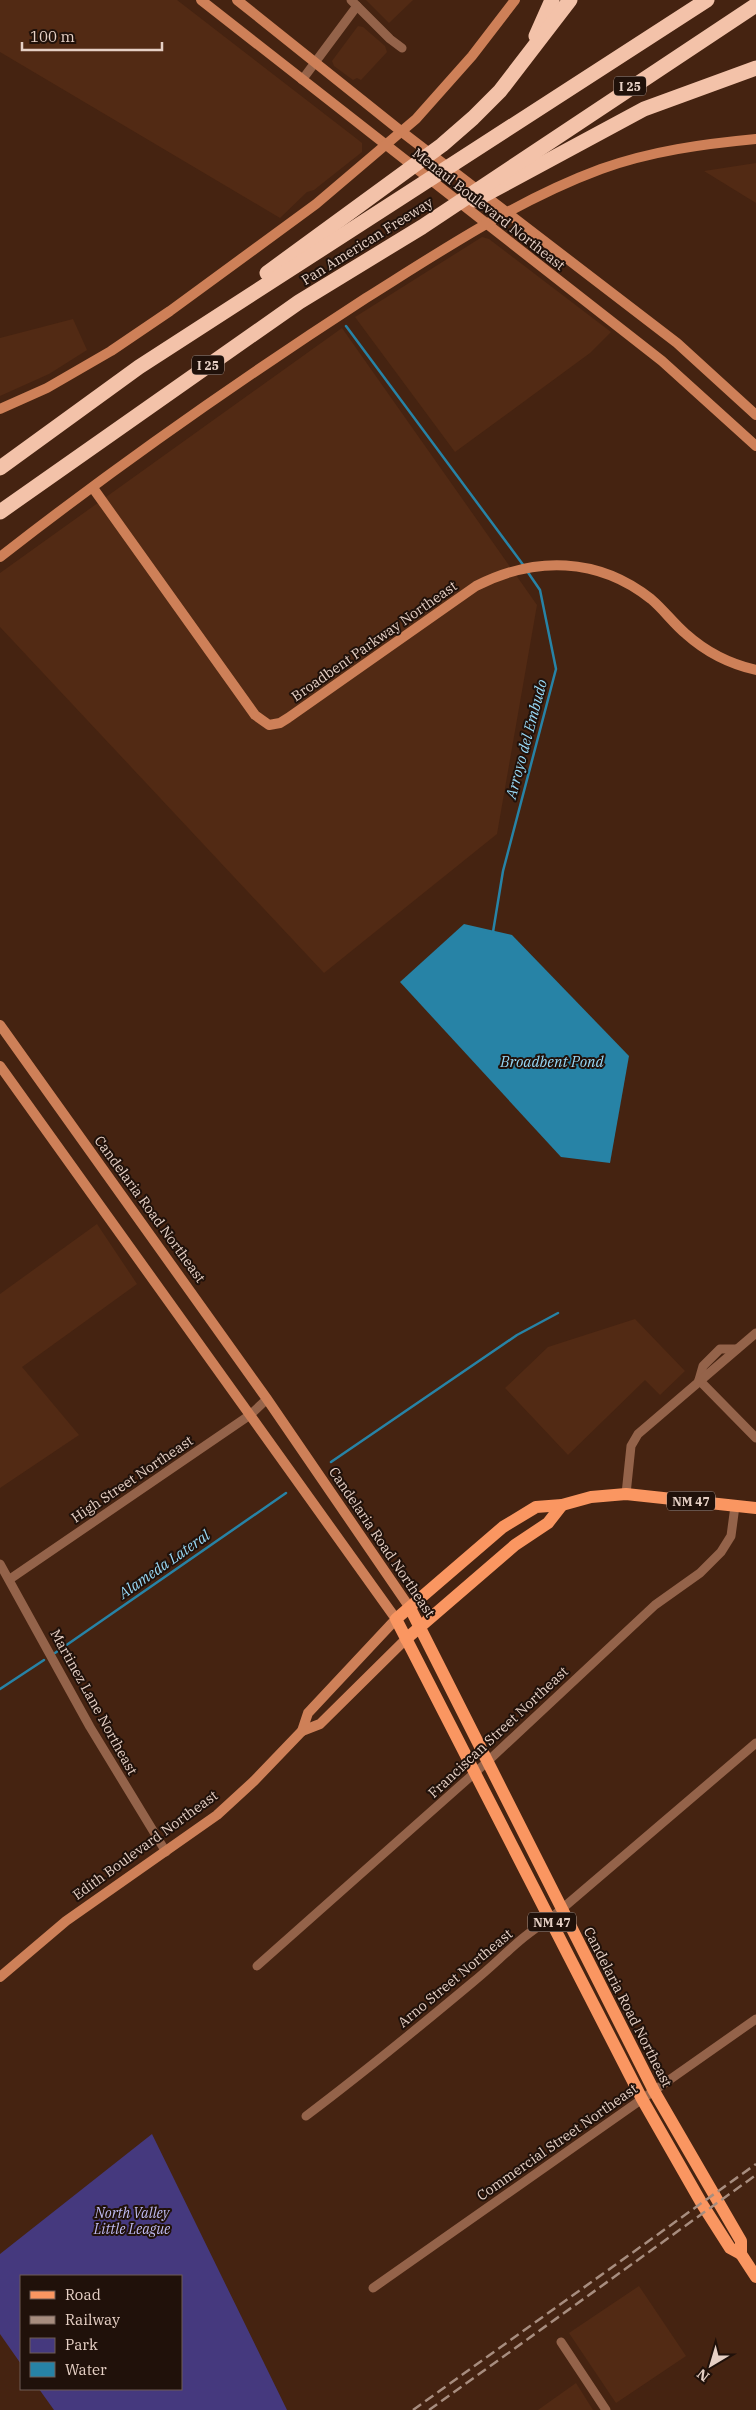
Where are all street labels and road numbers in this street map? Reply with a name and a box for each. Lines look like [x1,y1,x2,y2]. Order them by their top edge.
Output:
road number: I 25 [614,76,646,95]
street label: Menaul Boulevard Northeast [409,144,569,274]
street label: Pan American Freeway [298,193,437,289]
road number: I 25 [192,356,224,374]
street label: Broadbent Parkway Northeast [288,577,460,705]
street label: Candelaria Road Northeast [91,1132,209,1286]
street label: High Street Northeast [68,1431,196,1527]
street label: Candelaria Road Northeast [325,1463,439,1621]
road number: NM 47 [667,1492,715,1510]
street label: Martinez Lane Northeast [46,1626,142,1778]
street label: Franciscan Street Northeast [424,1662,572,1802]
street label: Edith Boulevard Northeast [69,1786,221,1904]
road number: NM 47 [528,1912,576,1931]
street label: Candelaria Road Northeast [580,1924,676,2090]
street label: Arno Street Northeast [394,1925,516,2031]
street label: Commercial Street Northeast [473,2079,641,2205]

